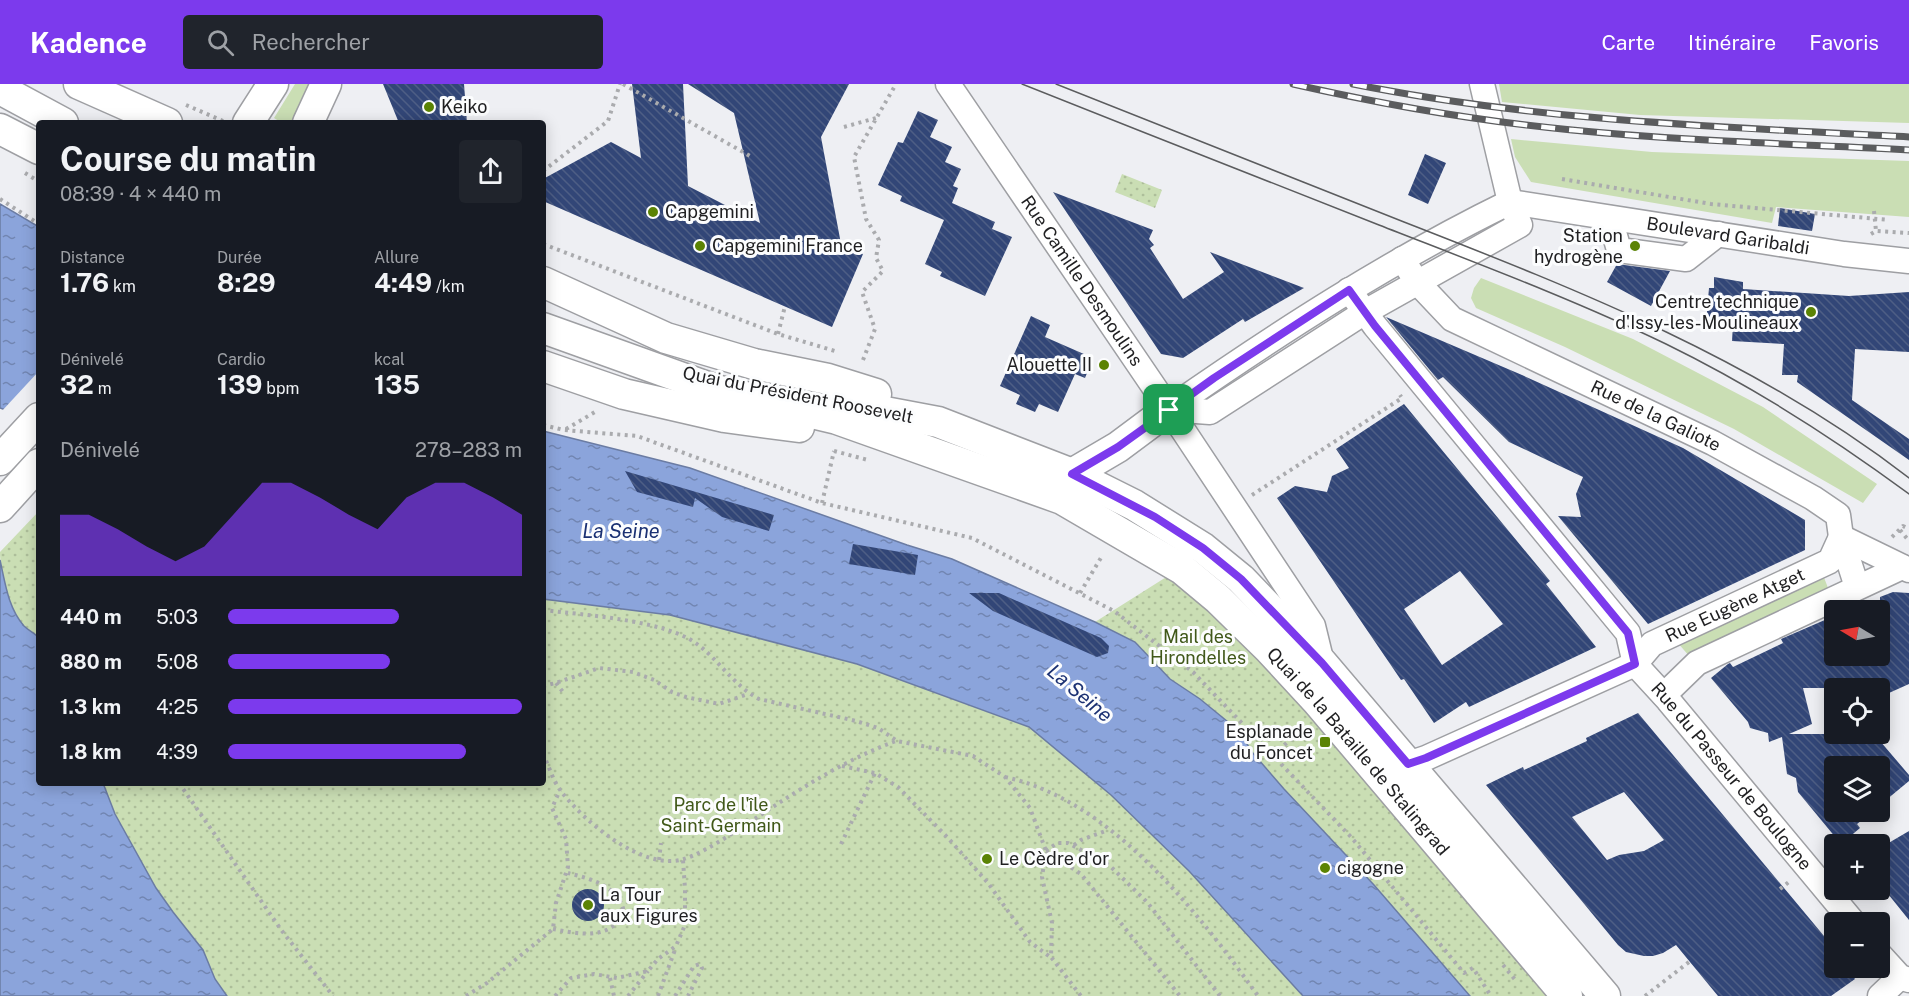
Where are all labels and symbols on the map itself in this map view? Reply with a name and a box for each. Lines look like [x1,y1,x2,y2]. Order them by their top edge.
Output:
place label: Keiko [441,96,487,117]
marker: Keiko [422,100,436,114]
street label: Rue Camille Desmoulins [1017,191,1148,370]
place label: Capgemini [665,201,754,222]
marker: Capgemini [646,205,660,219]
street label: Boulevard Garibaldi [1645,212,1811,258]
place label: Station hydrogène [1534,225,1623,267]
place label: Capgemini France [712,235,863,256]
marker: Capgemini France [693,239,707,253]
marker: Station hydrogène [1628,239,1642,253]
place label: Centre technique d'Issy-les-Moulineaux [1615,291,1799,333]
marker: Centre technique d'Issy-les-Moulineaux [1804,305,1818,319]
place label: Alouette II [1006,354,1092,375]
marker: Alouette II [1097,358,1111,372]
street label: Quai du Président Roosevelt [681,362,915,427]
street label: Rue de la Galiote [1588,376,1725,455]
pin [1143,384,1194,435]
water label: La Seine [582,519,660,543]
street label: Rue Eugène Atget [1662,563,1808,646]
north arrow [1824,600,1890,666]
park label: Mail des Hirondelles [1150,626,1246,668]
street label: Quai de la Bataille de Stalingrad [1263,643,1454,859]
water label: La Seine [1043,659,1117,727]
street label: Rue du Passeur de Boulogne [1647,678,1816,874]
place label: Esplanade du Foncet [1226,721,1313,763]
marker: Esplanade du Foncet [1318,735,1332,749]
park label: Parc de l'île Saint-Germain [661,794,781,836]
place label: Le Cèdre d'or [999,848,1109,869]
marker: Le Cèdre d'or [980,852,994,866]
place label: cigogne [1337,857,1404,878]
marker: cigogne [1318,861,1332,875]
place label: La Tour aux Figures [600,884,698,926]
marker: La Tour aux Figures [581,898,595,912]

